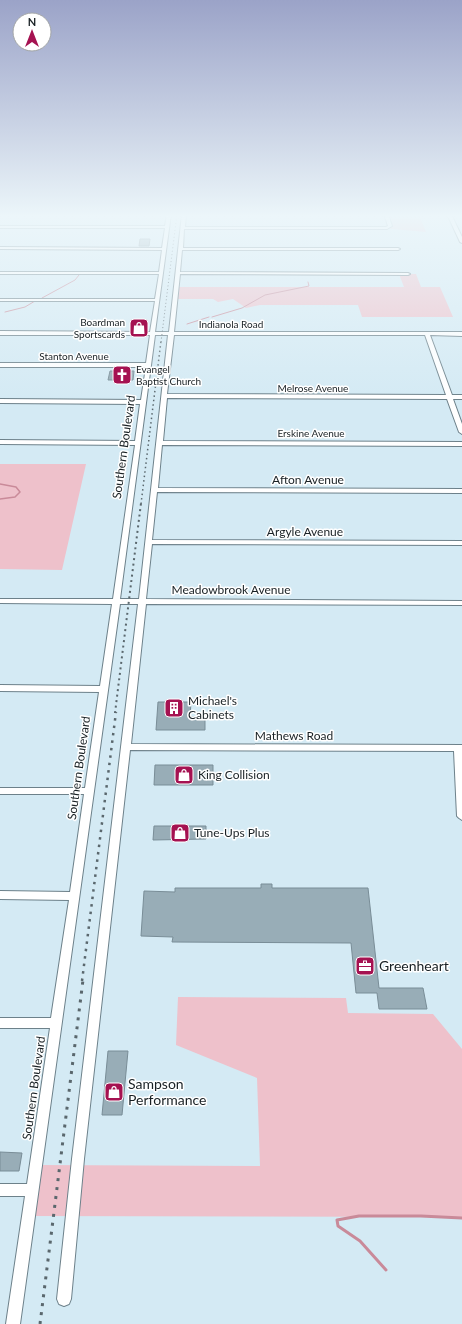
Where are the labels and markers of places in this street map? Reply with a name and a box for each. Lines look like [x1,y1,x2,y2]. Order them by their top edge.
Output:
place label: Boardman Sportscards [74,316,125,340]
shop icon: Boardman Sportscards [128,317,150,339]
place label: Evangel Baptist Church [136,363,201,387]
church icon: Evangel Baptist Church [111,364,133,386]
place label: Michael's Cabinets [188,693,237,722]
building icon: Michael's Cabinets [163,697,185,719]
shop icon: King Collision [173,764,195,786]
place label: King Collision [198,767,270,782]
shop icon: Tune-Ups Plus [169,822,191,844]
place label: Tune-Ups Plus [194,825,270,840]
office icon: Greenheart [354,955,376,977]
place label: Greenheart [379,957,449,974]
place label: Sampson Performance [128,1075,206,1108]
shop icon: Sampson Performance [103,1081,125,1103]

